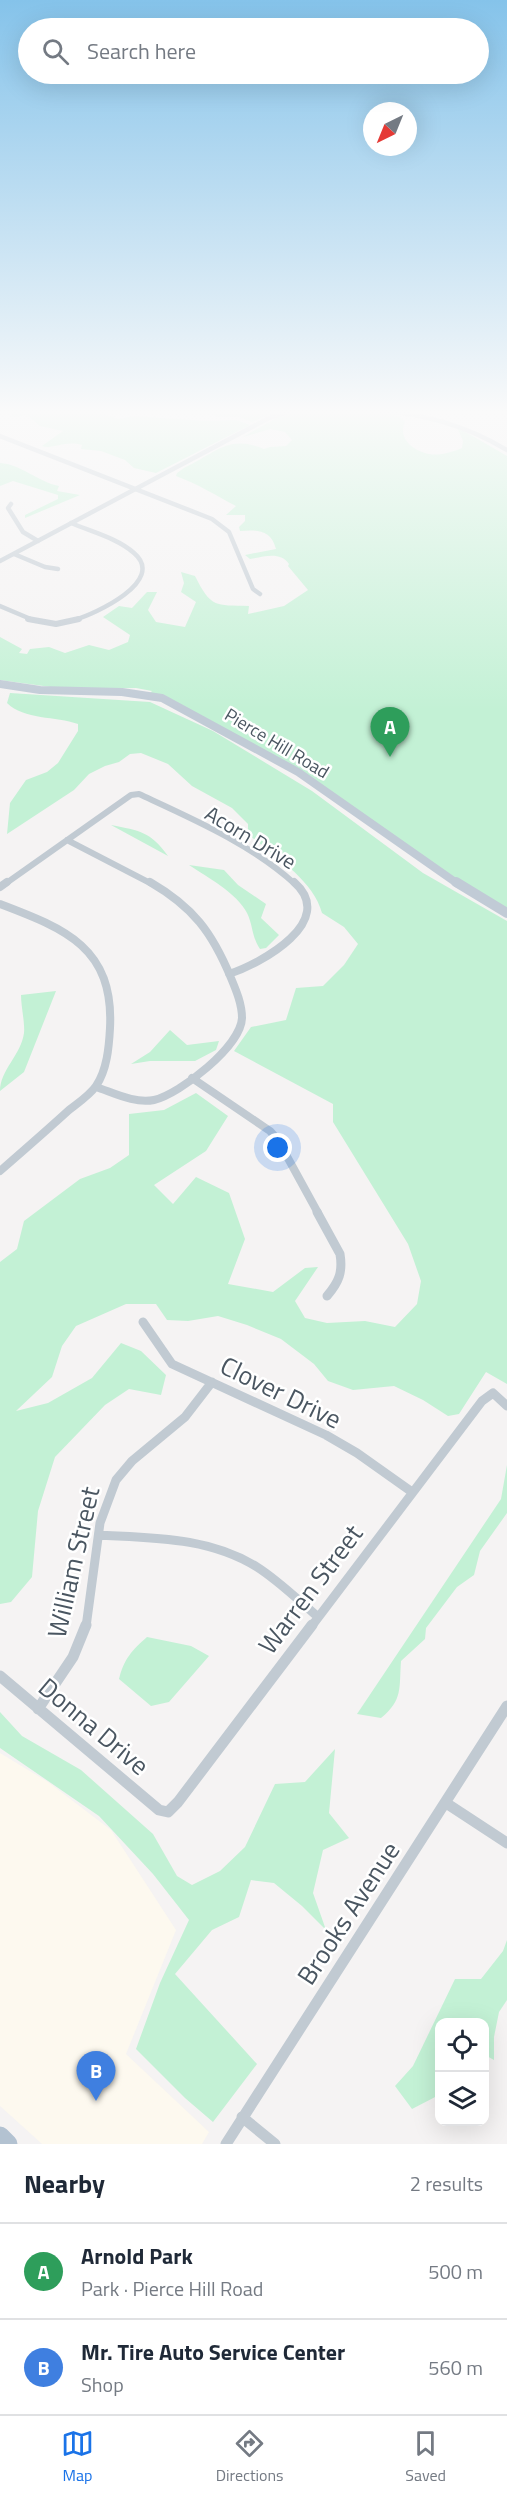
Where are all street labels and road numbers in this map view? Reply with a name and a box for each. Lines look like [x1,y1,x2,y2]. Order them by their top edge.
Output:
street label: Pierce Hill Road [220,701,334,785]
street label: Acorn Drive [199,797,303,877]
street label: Clover Drive [214,1346,348,1438]
street label: William Street [37,1483,109,1641]
street label: Warren Street [248,1516,372,1662]
street label: Donna Drive [30,1668,158,1784]
street label: Brooks Avenue [287,1834,409,1992]

